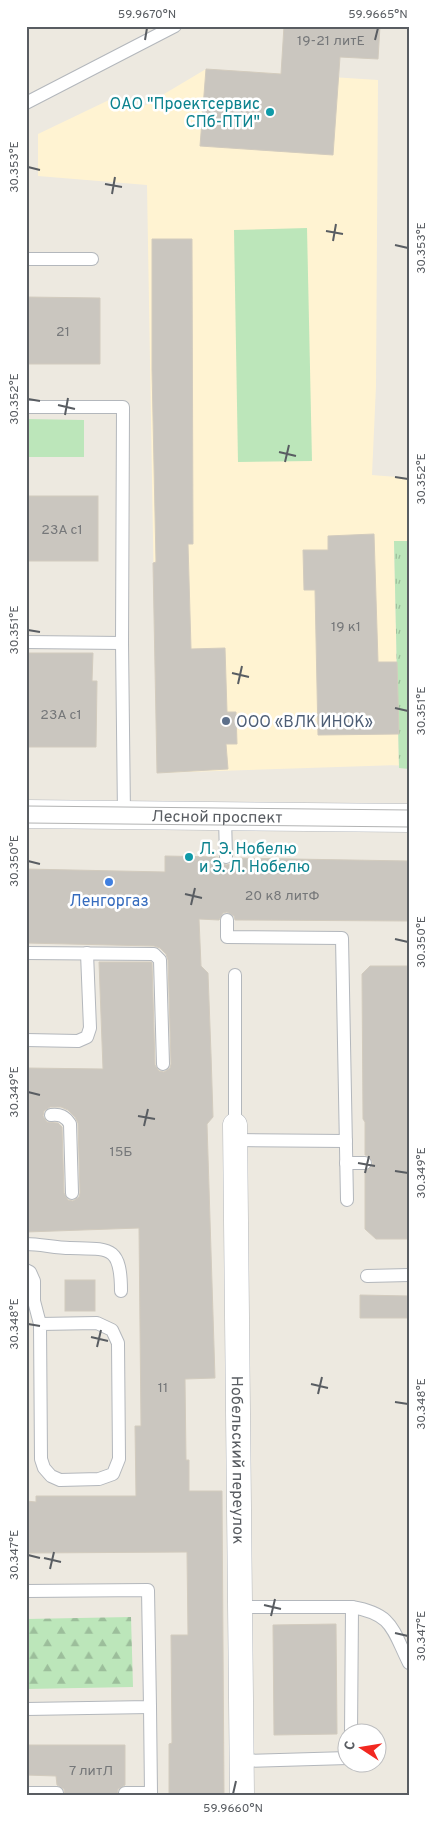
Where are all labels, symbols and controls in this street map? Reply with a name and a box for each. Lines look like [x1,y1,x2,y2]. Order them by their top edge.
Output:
text: 59.9670°N [118,7,176,23]
text: 59.9665°N [348,7,408,23]
house number: 19-21 литЕ [297,33,365,50]
place label: ОАО "Проектсервис СПб-ПТИ" [110,95,260,133]
marker: ОАО "Проектсервис СПб-ПТИ" [264,106,276,118]
text: 30.353°E [7,141,23,193]
text: 30.353°E [414,222,430,274]
house number: 21 [56,324,70,341]
text: 30.352°E [7,373,23,425]
text: 30.352°E [414,453,430,505]
house number: 23А с1 [41,522,83,539]
text: 30.351°E [7,606,23,654]
house number: 19 к1 [331,619,361,636]
text: 30.351°E [414,687,430,735]
house number: 23А с1 [40,707,82,724]
place label: ООО «ВЛК ИНОК» [236,713,373,733]
marker: ООО «ВЛК ИНОК» [220,715,232,727]
street label: Лесной проспект [151,807,283,829]
text: 30.350°E [7,835,23,887]
place label: Л. Э. Нобелю и Э. Л. Нобелю [199,840,310,878]
marker: Л. Э. Нобелю и Э. Л. Нобелю [183,851,195,863]
marker: Ленгоргаз [103,876,115,888]
house number: 20 к8 литФ [245,888,319,905]
place label: Ленгоргаз [69,892,149,912]
text: 30.350°E [414,916,430,968]
text: 30.349°E [7,1066,23,1118]
house number: 15Б [109,1144,133,1161]
text: 30.349°E [414,1147,430,1199]
text: 30.348°E [7,1298,23,1350]
street label: Нобельский переулок [226,1376,247,1544]
text: 30.348°E [414,1378,430,1430]
house number: 11 [158,1380,168,1397]
text: 30.347°E [7,1530,23,1580]
text: 30.347°E [414,1611,430,1661]
north arrow [338,1724,388,1774]
text: С [342,1739,360,1752]
house number: 7 литЛ [69,1763,113,1780]
text: 59.9660°N [203,1801,263,1817]

